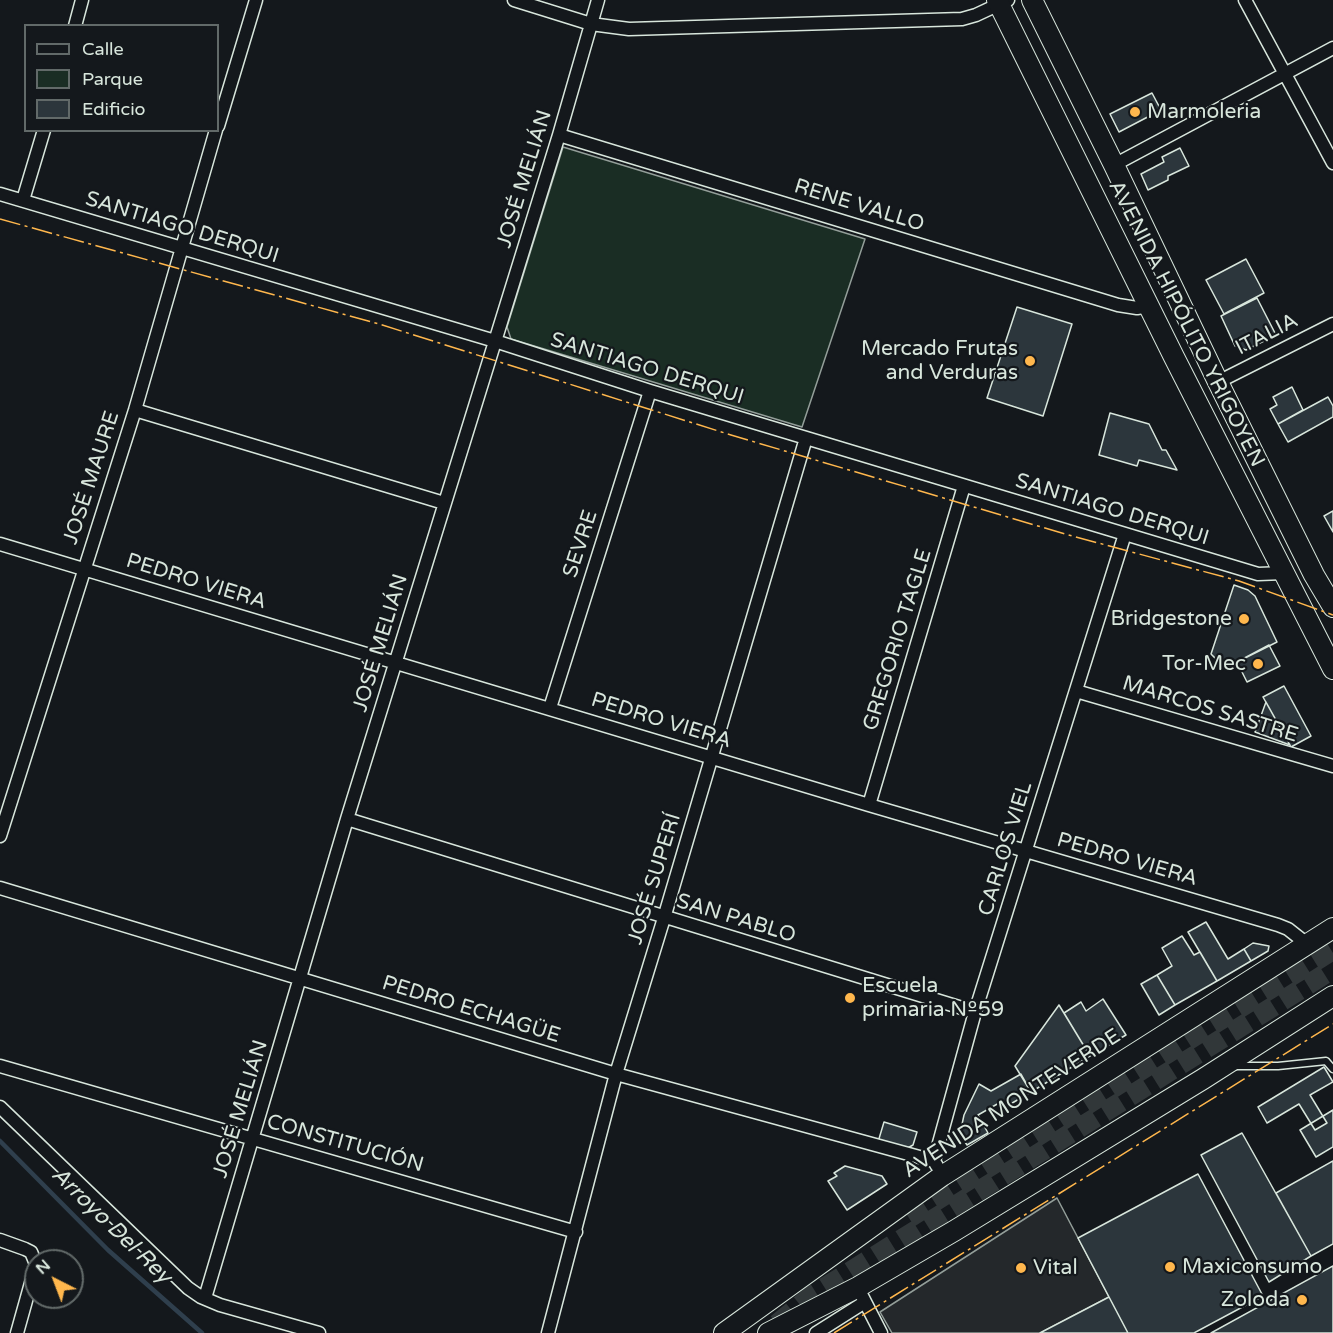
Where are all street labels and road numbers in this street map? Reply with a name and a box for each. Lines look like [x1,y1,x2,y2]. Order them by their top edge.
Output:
street label: JOSÉ MELIÁN [492,107,558,251]
street label: RENE VALLO [791,174,927,238]
street label: AVENIDA HIPÓLITO YRIGOYEN [1103,176,1269,472]
street label: SANTIAGO DERQUI [82,187,282,269]
street label: ITALIA [1231,309,1303,361]
street label: SANTIAGO DERQUI [547,328,747,410]
street label: JOSÉ MAURE [59,408,125,548]
street label: SANTIAGO DERQUI [1012,469,1212,551]
street label: SEVRE [558,507,604,581]
street label: GREGORIO TAGLE [858,546,938,734]
street label: PEDRO VIERA [123,549,269,615]
street label: JOSÉ MELIÁN [348,571,414,715]
street label: MARCOS SASTRE [1119,671,1301,749]
street label: PEDRO VIERA [588,688,734,754]
street label: CARLOS VIEL [974,779,1038,919]
street label: JOSÉ SUPERÍ [623,810,687,948]
street label: PEDRO VIERA [1054,828,1200,892]
street label: SAN PABLO [673,889,799,949]
street label: PEDRO ECHAGÜE [379,971,563,1049]
street label: AVENIDA MONTEVERDE [898,1024,1126,1184]
street label: JOSÉ MELIÁN [208,1037,274,1181]
street label: CONSTITUCIÓN [264,1110,426,1178]

